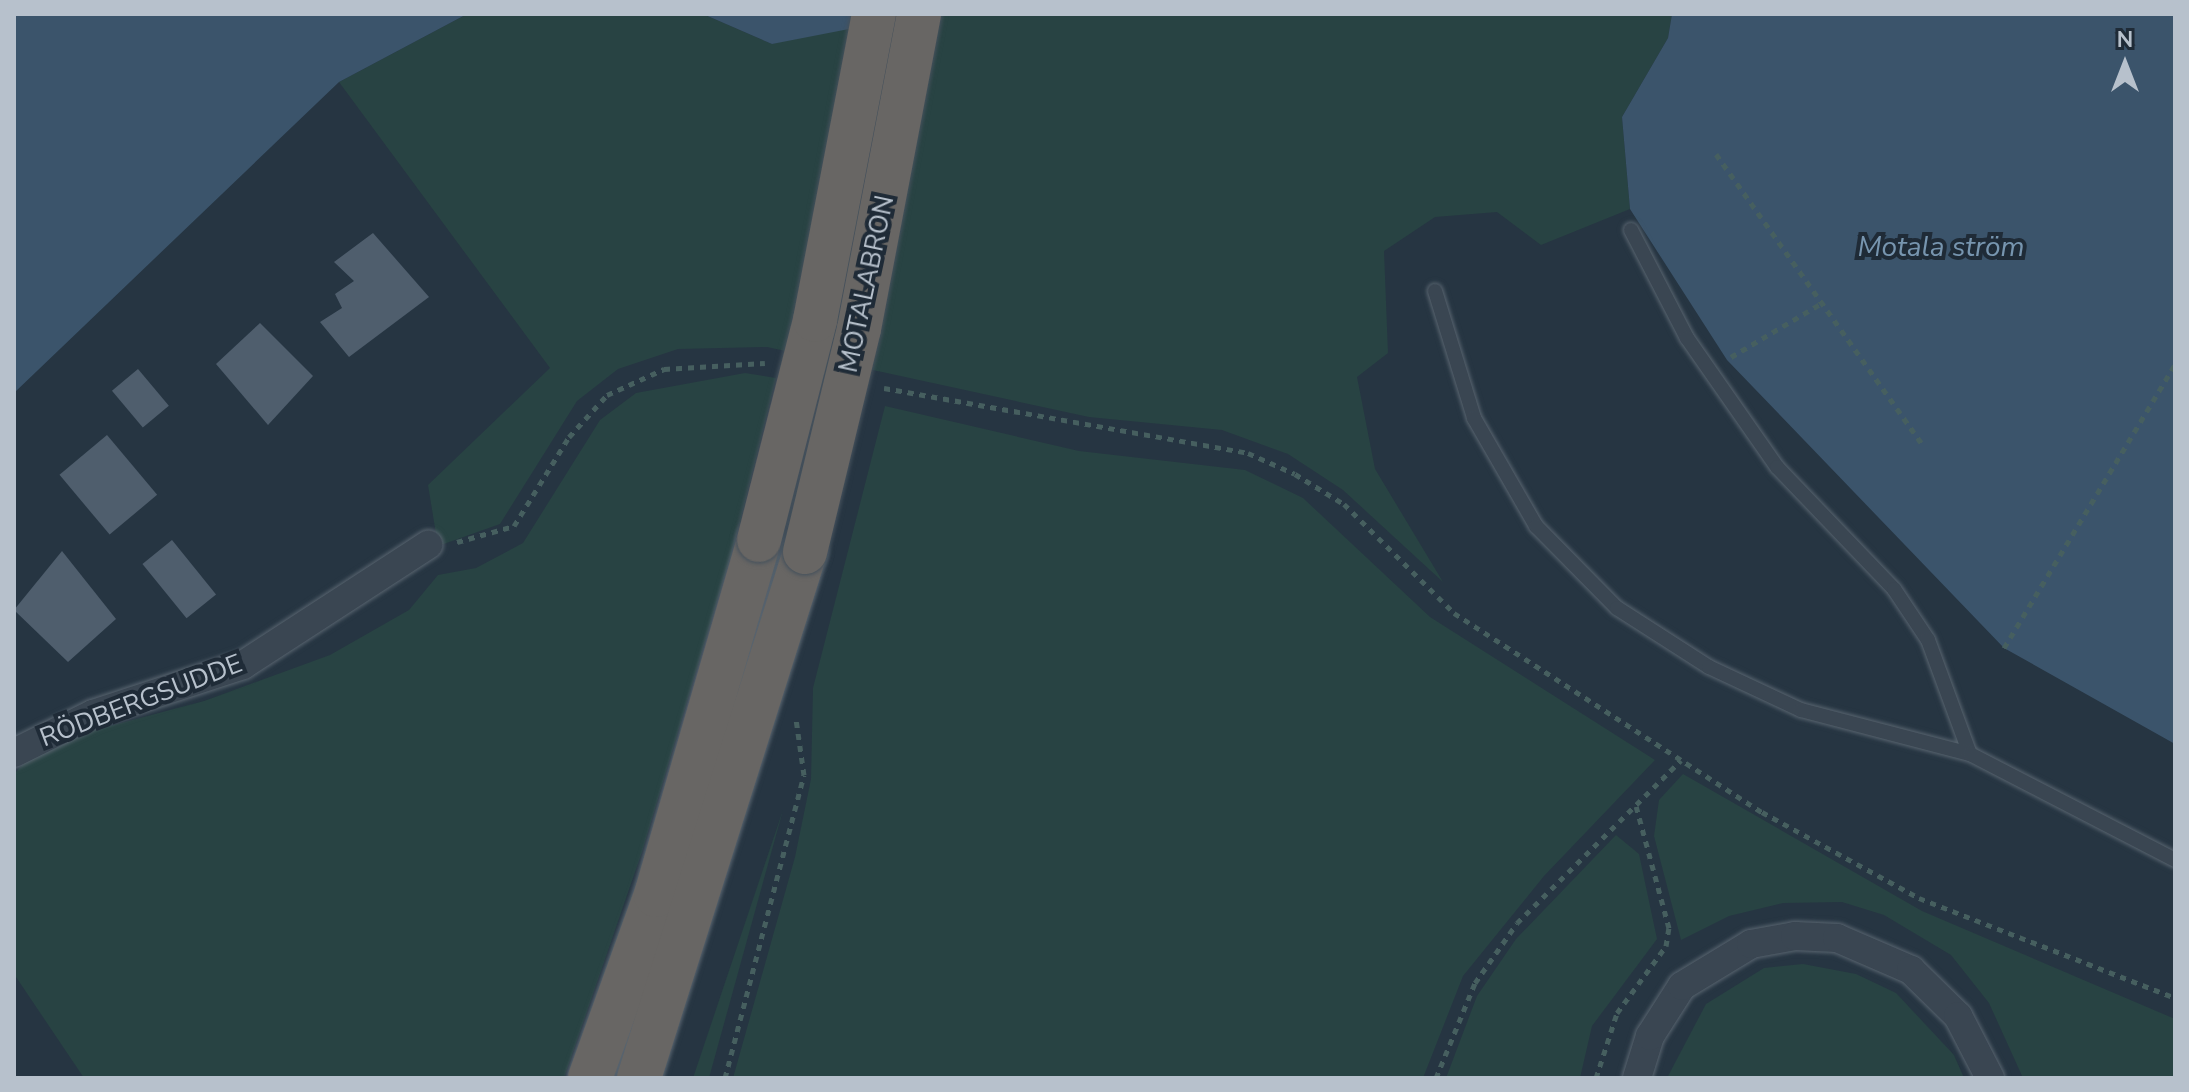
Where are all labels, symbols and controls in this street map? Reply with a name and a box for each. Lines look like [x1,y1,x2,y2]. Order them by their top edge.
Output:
north arrow [2085,24,2165,104]
text: N [2117,25,2133,55]
street label: MOTALABRON [833,193,901,375]
water label: Motala ström [1858,230,2024,264]
street label: RÖDBERGSUDDE [36,648,246,754]

